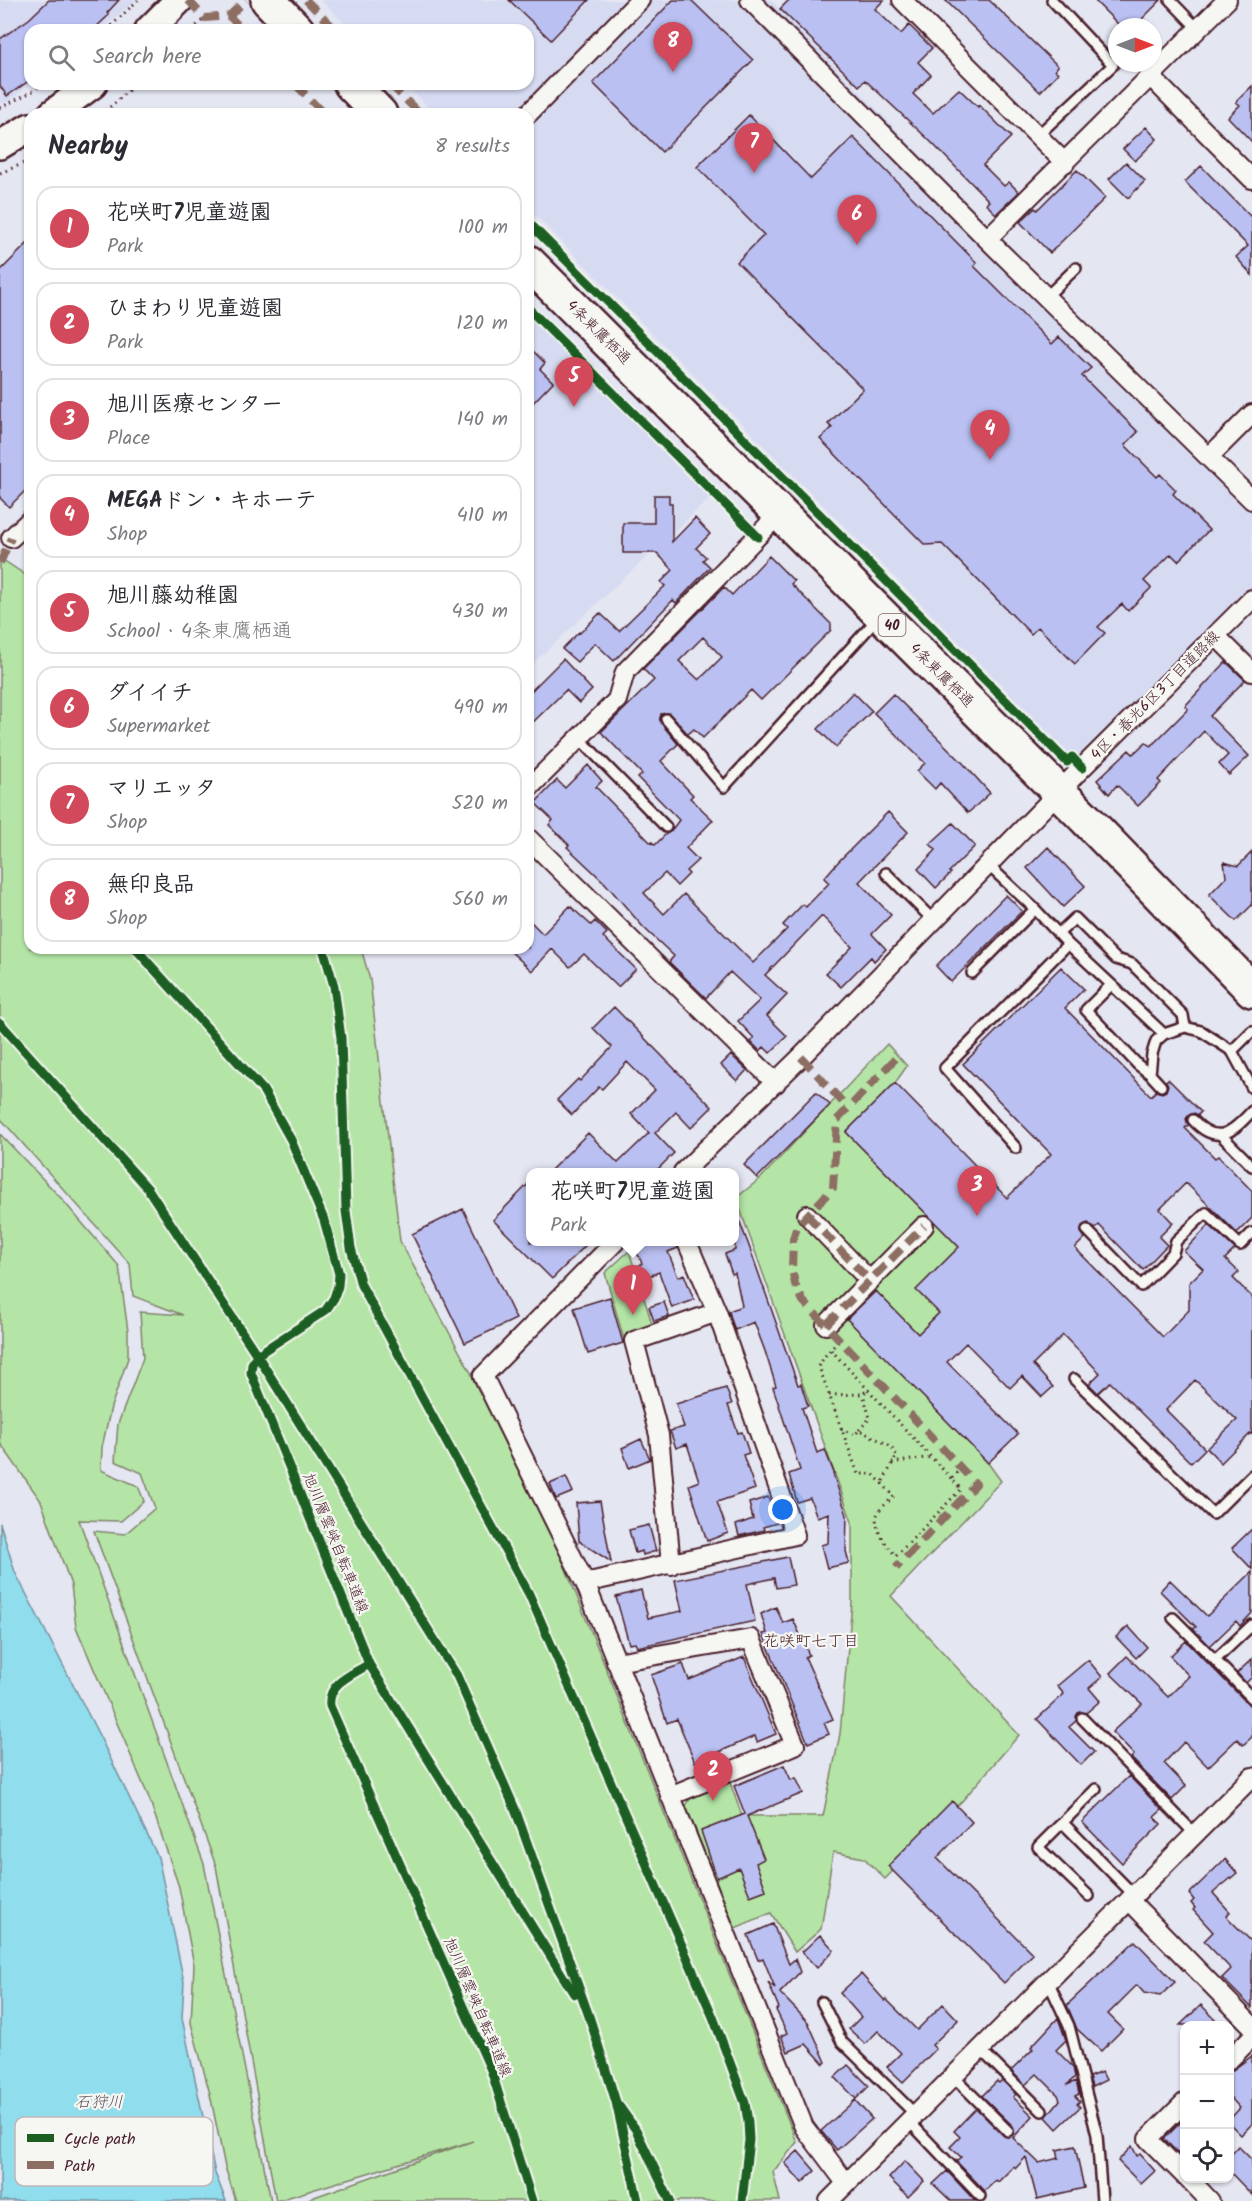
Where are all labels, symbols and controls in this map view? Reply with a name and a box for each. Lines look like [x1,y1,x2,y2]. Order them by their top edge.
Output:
north arrow [1108,18,1162,72]
pin: 8 [654,22,692,72]
search box [24,24,534,90]
text: Search here [93,40,201,75]
icon: search [45,41,78,74]
pin: 7 [734,124,774,173]
text: Nearby [48,126,128,168]
text: 8 results [435,131,510,163]
text: 花咲町7児童遊園 [107,196,271,231]
pin: 6 [838,196,876,245]
text: 1 [66,212,73,244]
text: 100 m [458,212,508,244]
text: Park [107,231,143,263]
text: ひまわり児童遊園 [107,292,283,327]
street label: 4条東鷹栖通 [560,295,636,371]
text: 2 [64,308,75,340]
text: 120 m [456,308,508,340]
text: Park [107,327,143,359]
pin: 5 [554,358,594,407]
text: 旭川医療センター [107,388,283,423]
text: 3 [64,404,75,436]
text: 140 m [457,404,508,436]
pin: 4 [970,410,1010,460]
text: Place [107,423,150,455]
text: MEGAドン・キホーテ [107,484,317,519]
text: 4 [64,500,75,532]
text: 410 m [457,500,508,532]
text: Shop [107,519,147,551]
text: 旭川藤幼稚園 [107,579,239,614]
text: 5 [64,596,75,628]
text: 430 m [452,596,508,628]
road number: 40 [878,614,906,636]
text: School · 4条東鷹栖通 [107,616,292,648]
street label: 4区・春光6区3丁目道路線 [1085,625,1226,766]
street label: 4条東鷹栖通 [903,638,979,714]
text: ダイイチ [107,676,193,711]
text: 6 [64,692,75,724]
text: 490 m [453,692,508,724]
text: Supermarket [107,711,210,743]
text: マリエッタ [107,772,217,807]
text: 7 [65,788,74,820]
text: 520 m [452,788,508,820]
text: Shop [107,807,147,839]
text: 無印良品 [107,868,195,903]
text: 8 [64,884,75,916]
text: 560 m [452,884,508,916]
text: Shop [107,903,147,935]
pin: 3 [958,1166,996,1216]
popup [526,1168,739,1246]
text: 花咲町7児童遊園 [550,1175,715,1210]
text: Park [550,1210,587,1242]
pin: 1 [614,1266,652,1315]
street label: 旭川層雲峡自転車道線 [296,1469,374,1617]
your location [768,1495,797,1524]
district label: 花咲町七丁目 [763,1629,859,1654]
pin: 2 [694,1752,732,1801]
street label: 旭川層雲峡自転車道線 [437,1934,517,2081]
map controls [1180,2021,1234,2183]
button: + [1180,2021,1234,2075]
button: − [1180,2075,1234,2129]
water label: 石狩川 [75,2090,123,2115]
legend [15,2117,213,2186]
text: Cycle path [64,2127,136,2152]
button: locate [1180,2129,1234,2183]
text: Path [64,2154,95,2179]

